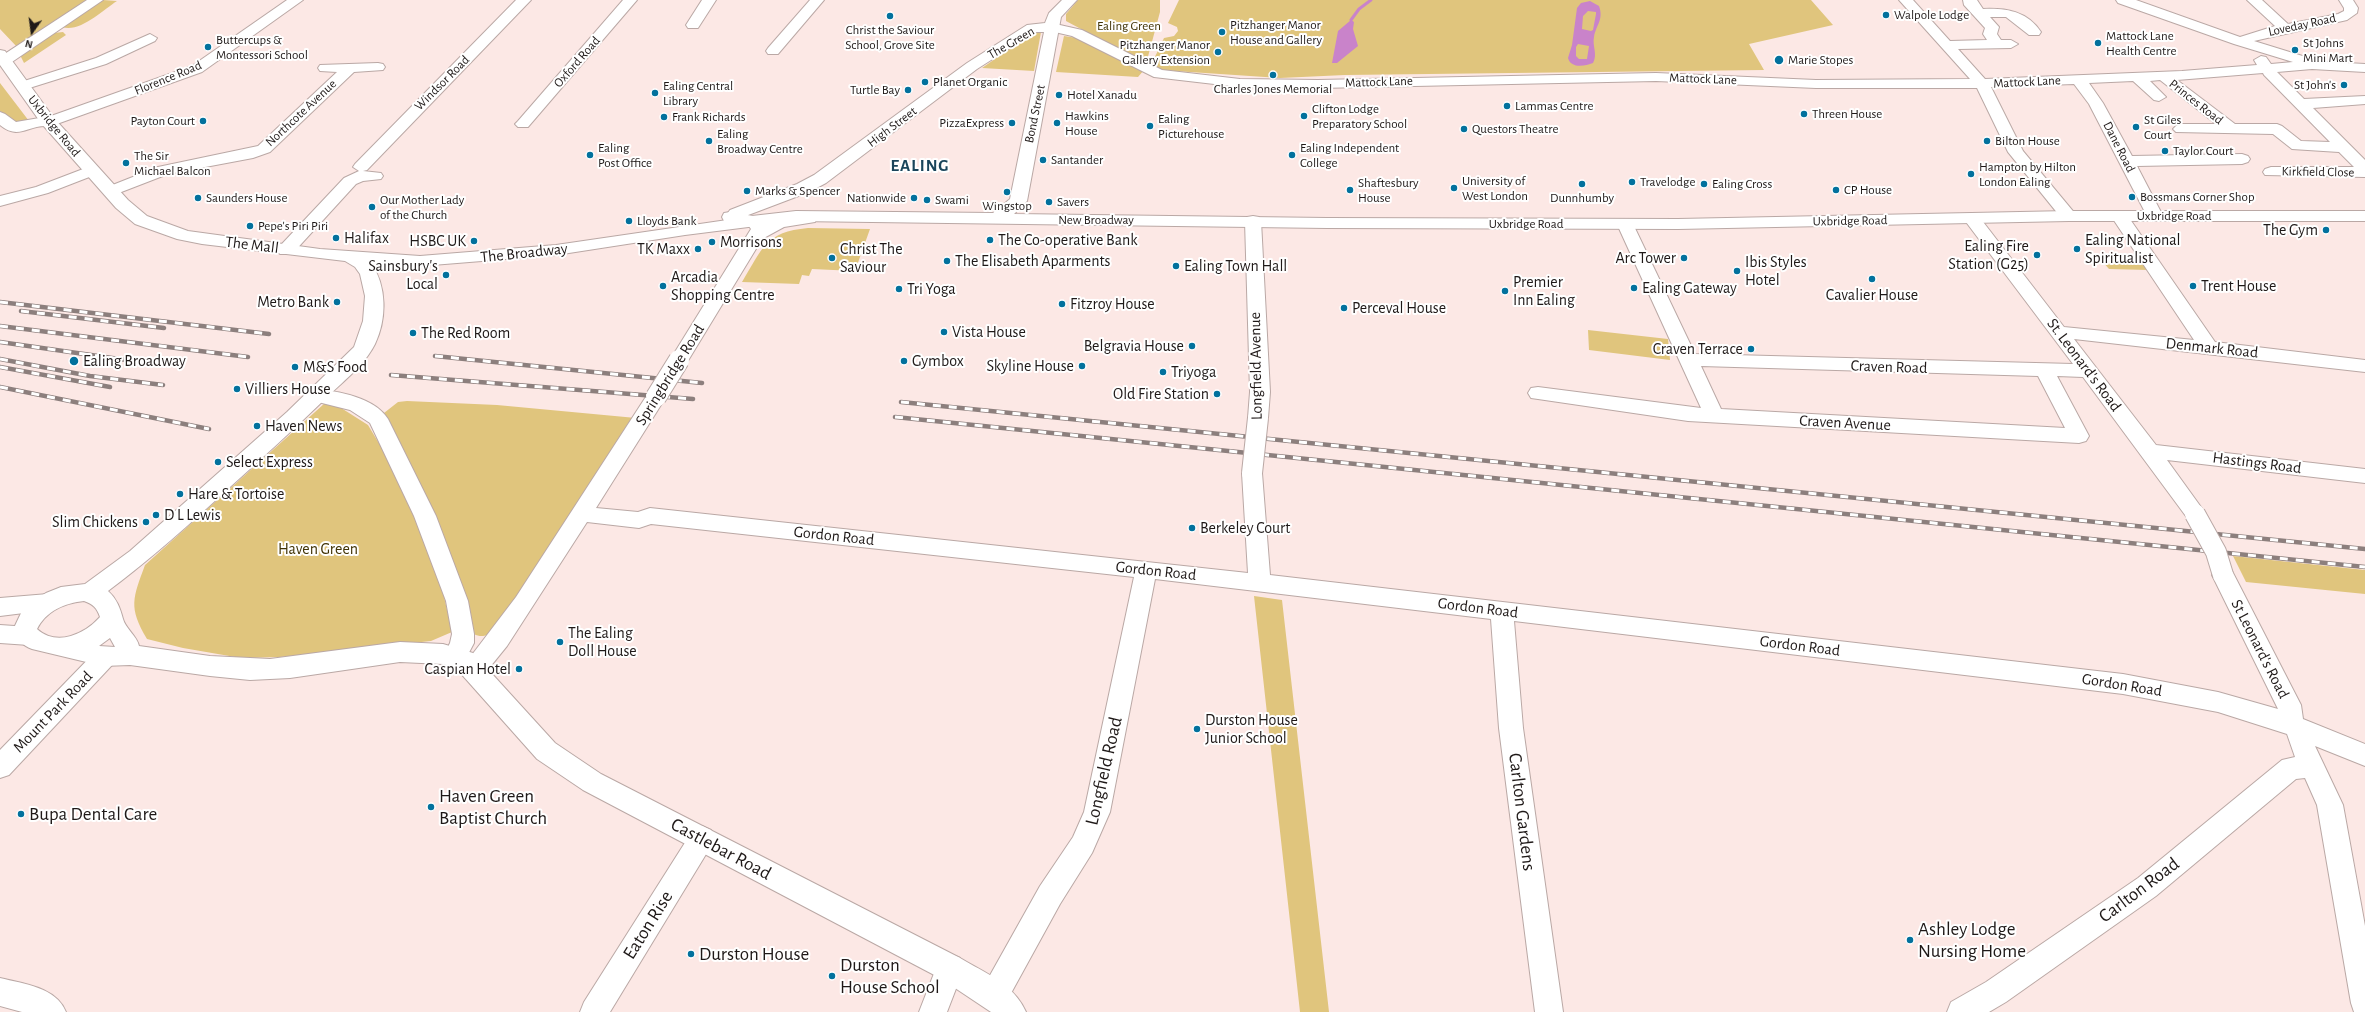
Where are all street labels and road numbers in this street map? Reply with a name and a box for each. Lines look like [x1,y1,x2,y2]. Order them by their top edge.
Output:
street label: Loveday Road [2267,10,2337,40]
street label: The Green [985,23,1037,63]
street label: Oxford Road [551,33,603,91]
street label: Windsor Road [411,52,473,114]
street label: Florence Road [132,57,204,99]
street label: Mattock Lane [1669,70,1737,88]
street label: Mattock Lane [1993,72,2061,92]
street label: Mattock Lane [1345,73,1413,91]
street label: Northcote Avenue [262,76,340,150]
street label: Princes Road [2166,76,2226,128]
street label: Bond Street [1021,83,1049,145]
street label: Uxbridge Road [24,92,84,160]
street label: High Street [864,103,920,151]
street label: Dane Road [2100,119,2138,175]
street label: Kirkfield Close [2281,164,2355,180]
street label: Uxbridge Road [2137,208,2211,224]
street label: New Broadway [1058,212,1134,228]
street label: Uxbridge Road [1812,213,1888,229]
street label: Uxbridge Road [1489,216,1563,232]
street label: The Mall [224,232,280,258]
street label: The Broadway [479,239,569,267]
street label: Longfield Avenue [1245,312,1267,420]
street label: St. Leonard's Road [2043,315,2125,415]
street label: Springbridge Road [631,321,709,429]
street label: Denmark Road [2165,334,2259,362]
street label: Craven Road [1850,356,1928,378]
street label: Craven Avenue [1799,411,1891,435]
street label: Hastings Road [2211,448,2303,478]
street label: Gordon Road [793,522,875,550]
street label: Gordon Road [1115,557,1197,585]
street label: Gordon Road [1437,594,1519,622]
street label: St Leonard's Road [2227,596,2293,702]
street label: Gordon Road [1759,632,1841,660]
street label: Mount Park Road [9,667,97,757]
street label: Gordon Road [2081,669,2163,701]
street label: Longfield Road [1080,715,1128,827]
street label: Carlton Gardens [1503,752,1541,872]
street label: Castlebar Road [667,813,775,885]
street label: Carlton Road [2094,852,2184,928]
street label: Eaton Rise [618,887,678,963]

